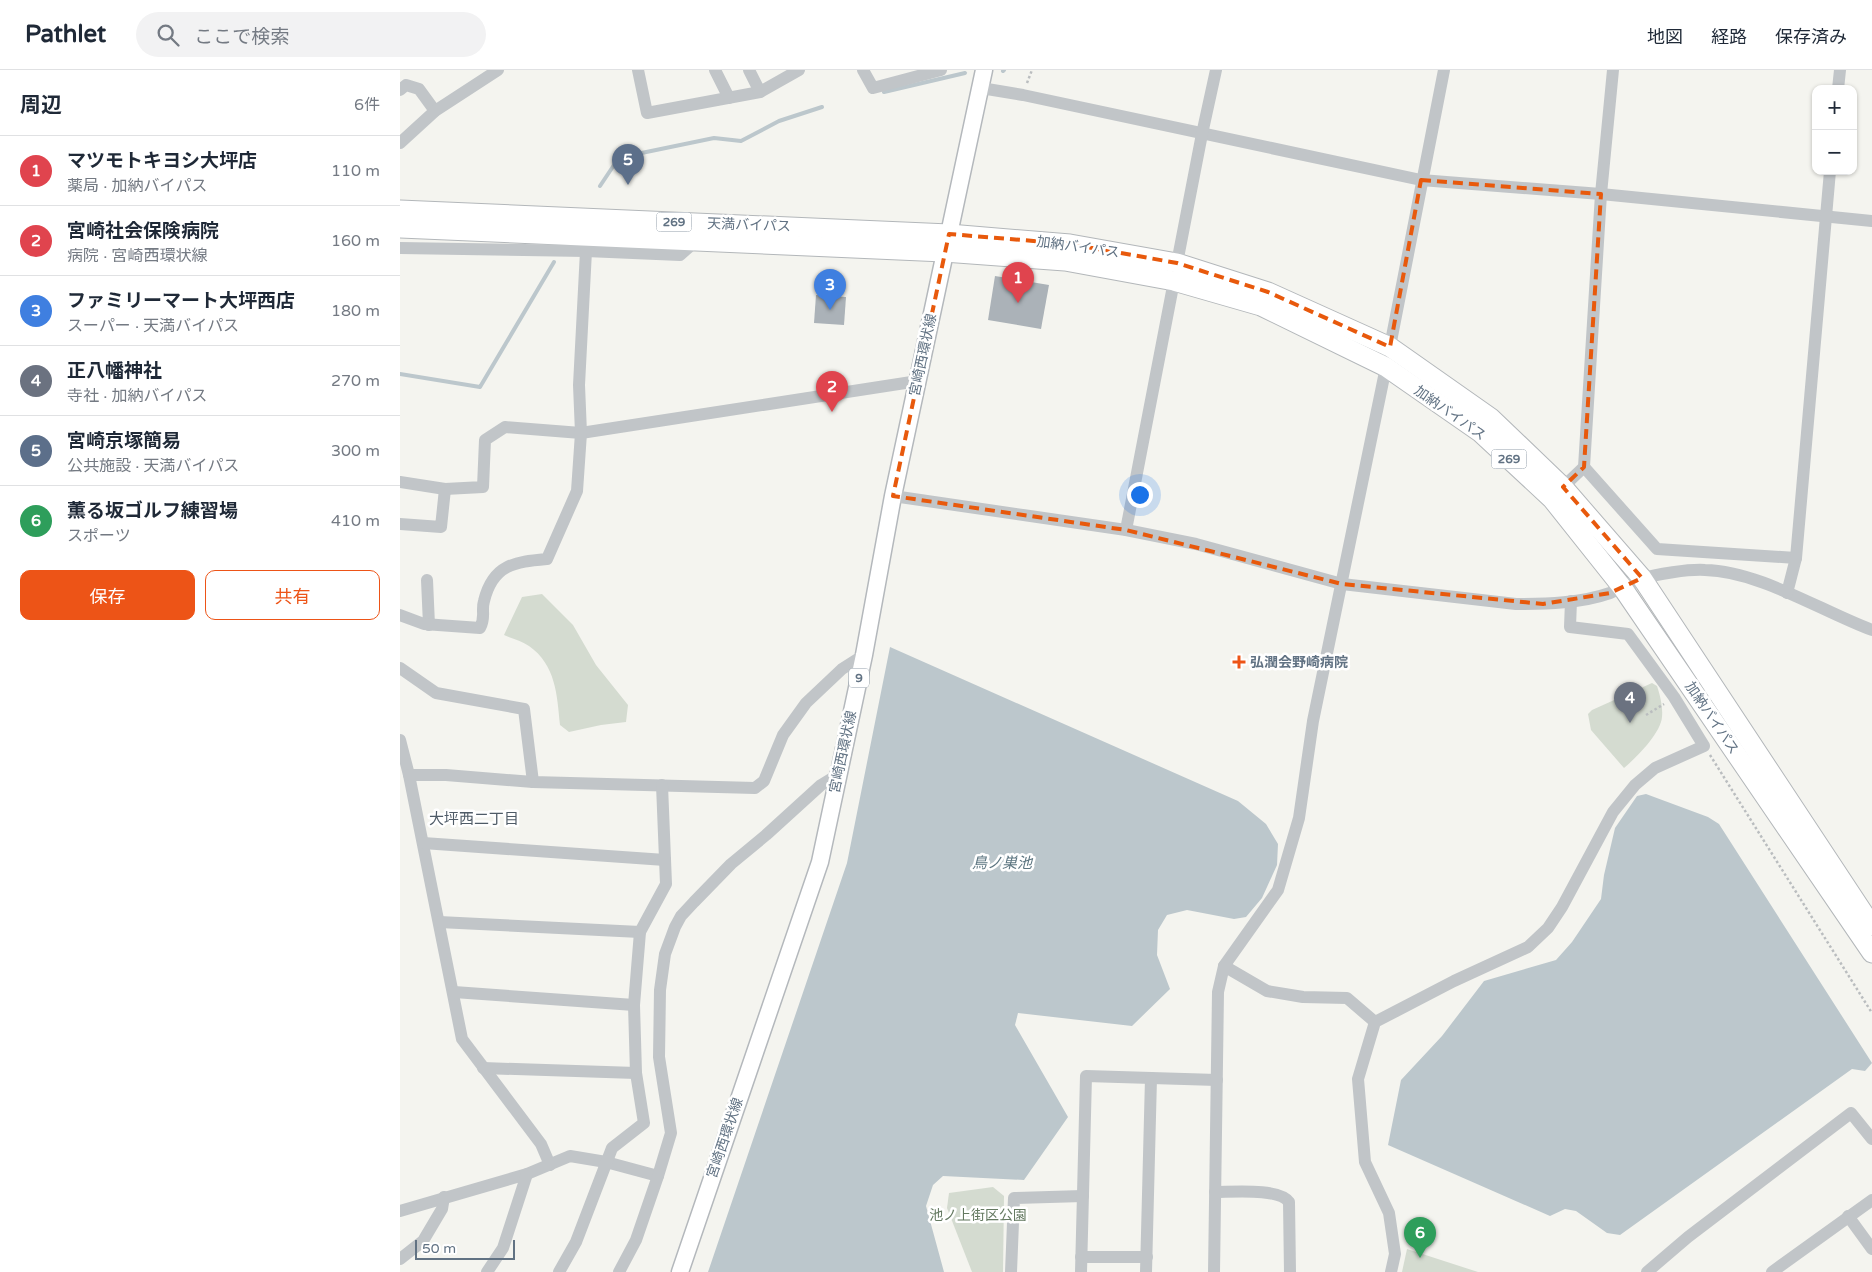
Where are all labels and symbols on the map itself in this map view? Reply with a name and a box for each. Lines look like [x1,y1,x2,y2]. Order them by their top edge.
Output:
pin: 5 [612,144,644,185]
road number: 269 [656,212,692,232]
street label: 天満バイパス [707,215,791,235]
street label: 加納バイパス [1035,233,1121,261]
pin: 1 [1002,262,1034,303]
pin: 3 [814,269,846,310]
street label: 宮崎西環状線 [906,312,940,398]
pin: 2 [816,371,848,412]
street label: 加納バイパス [1411,382,1489,444]
road number: 269 [1492,449,1526,468]
your location [1127,482,1153,508]
place label: 弘潤会野崎病院 [1250,654,1348,671]
marker: 弘潤会野崎病院 [1232,655,1246,669]
road number: 9 [849,668,869,688]
street label: 加納バイパス [1682,679,1742,757]
pin: 4 [1614,682,1646,723]
street label: 宮崎西環状線 [826,709,860,795]
district label: 大坪西二丁目 [429,810,519,828]
water label: 鳥ノ巣池 [972,854,1034,872]
street label: 宮崎西環状線 [703,1096,747,1180]
park label: 池ノ上街区公園 [929,1207,1027,1224]
pin: 6 [1404,1217,1436,1258]
scale bar [415,1237,515,1260]

